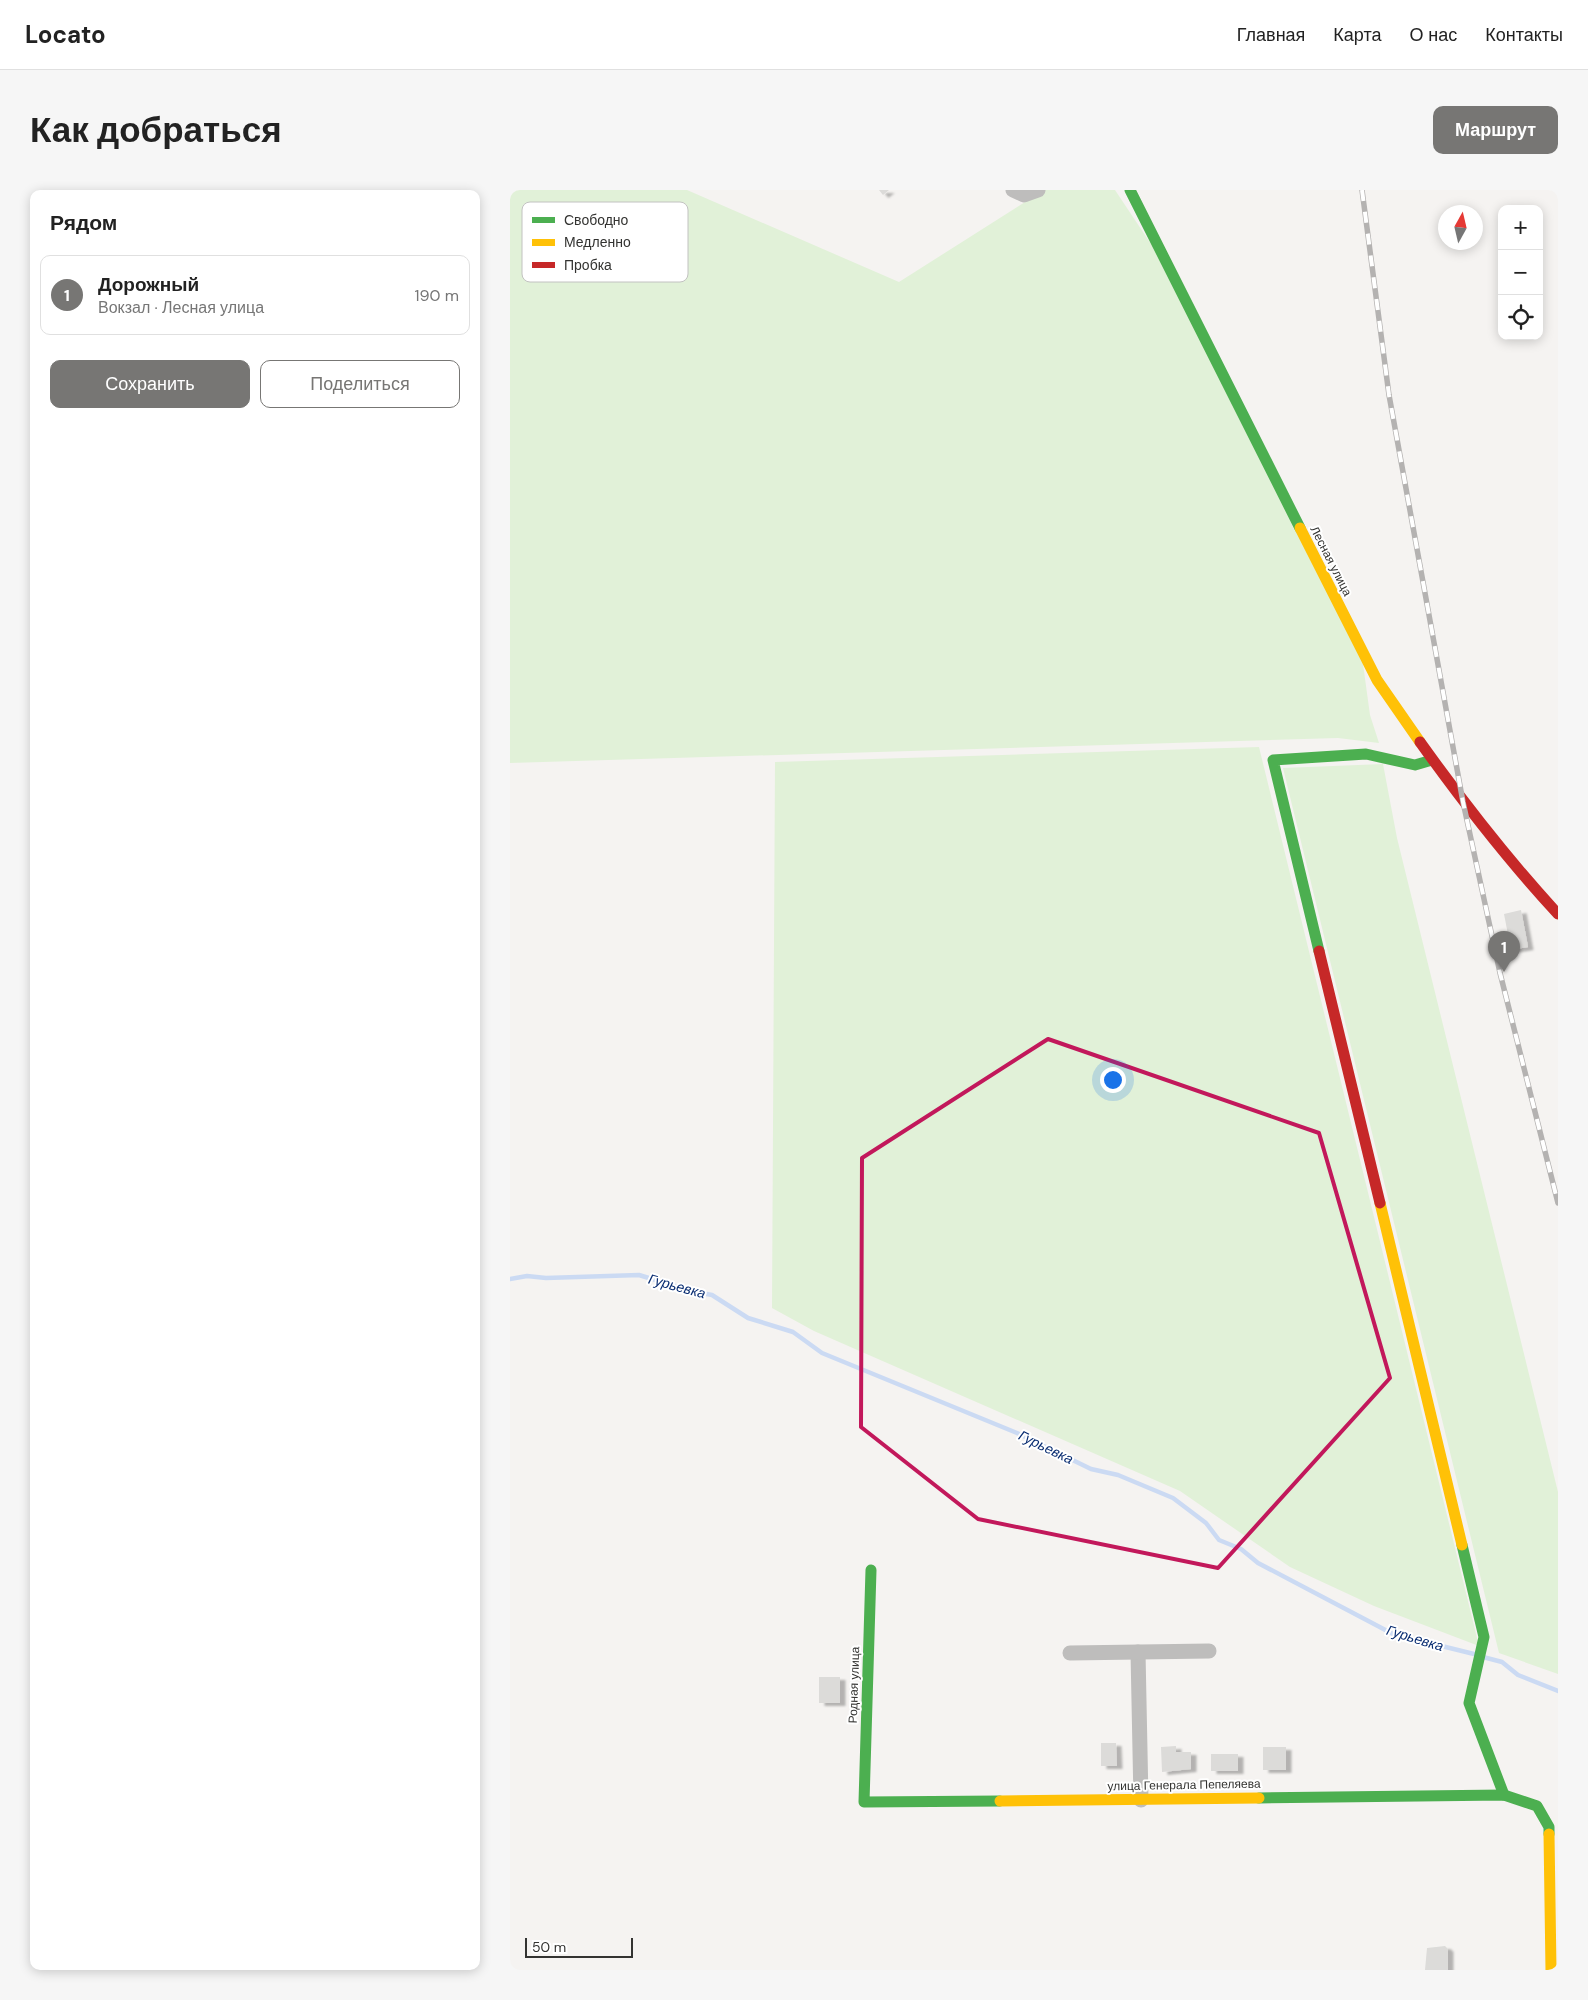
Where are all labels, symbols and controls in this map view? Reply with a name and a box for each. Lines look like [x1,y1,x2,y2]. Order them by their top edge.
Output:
text: Locato [25,19,106,50]
text: Главная [1237,23,1305,47]
text: Карта [1333,23,1382,47]
text: О нас [1410,23,1457,47]
text: Контакты [1485,23,1563,47]
button: Маршрут [1433,106,1558,154]
text: Как добраться [30,107,282,153]
legend [522,202,688,282]
north arrow [1438,205,1483,250]
map controls [1498,205,1543,340]
button: + [1498,205,1543,250]
text: Рядом [50,209,117,237]
text: Свободно [564,211,629,229]
text: Медленно [564,233,631,251]
button: − [1498,250,1543,295]
text: Пробка [564,256,612,274]
text: Дорожный [98,272,199,297]
text: 1 [64,285,70,306]
text: 190 m [415,285,459,306]
button: locate [1498,295,1543,340]
text: Вокзал · Лесная улица [98,297,264,318]
button: Сохранить [50,360,250,408]
button: Поделиться [260,360,460,408]
street label: Лесная улица [1306,523,1356,599]
pin: 1 [1488,931,1520,972]
your location [1100,1067,1126,1093]
water label: Гурьевка [646,1270,708,1302]
water label: Гурьевка [1016,1426,1076,1468]
water label: Гурьевка [1384,1621,1446,1655]
street label: Родная улица [845,1646,863,1724]
street label: улица Генерала Пепеляева [1107,1776,1261,1794]
scale bar [525,1935,632,1958]
text: 50 m [532,1938,566,1956]

